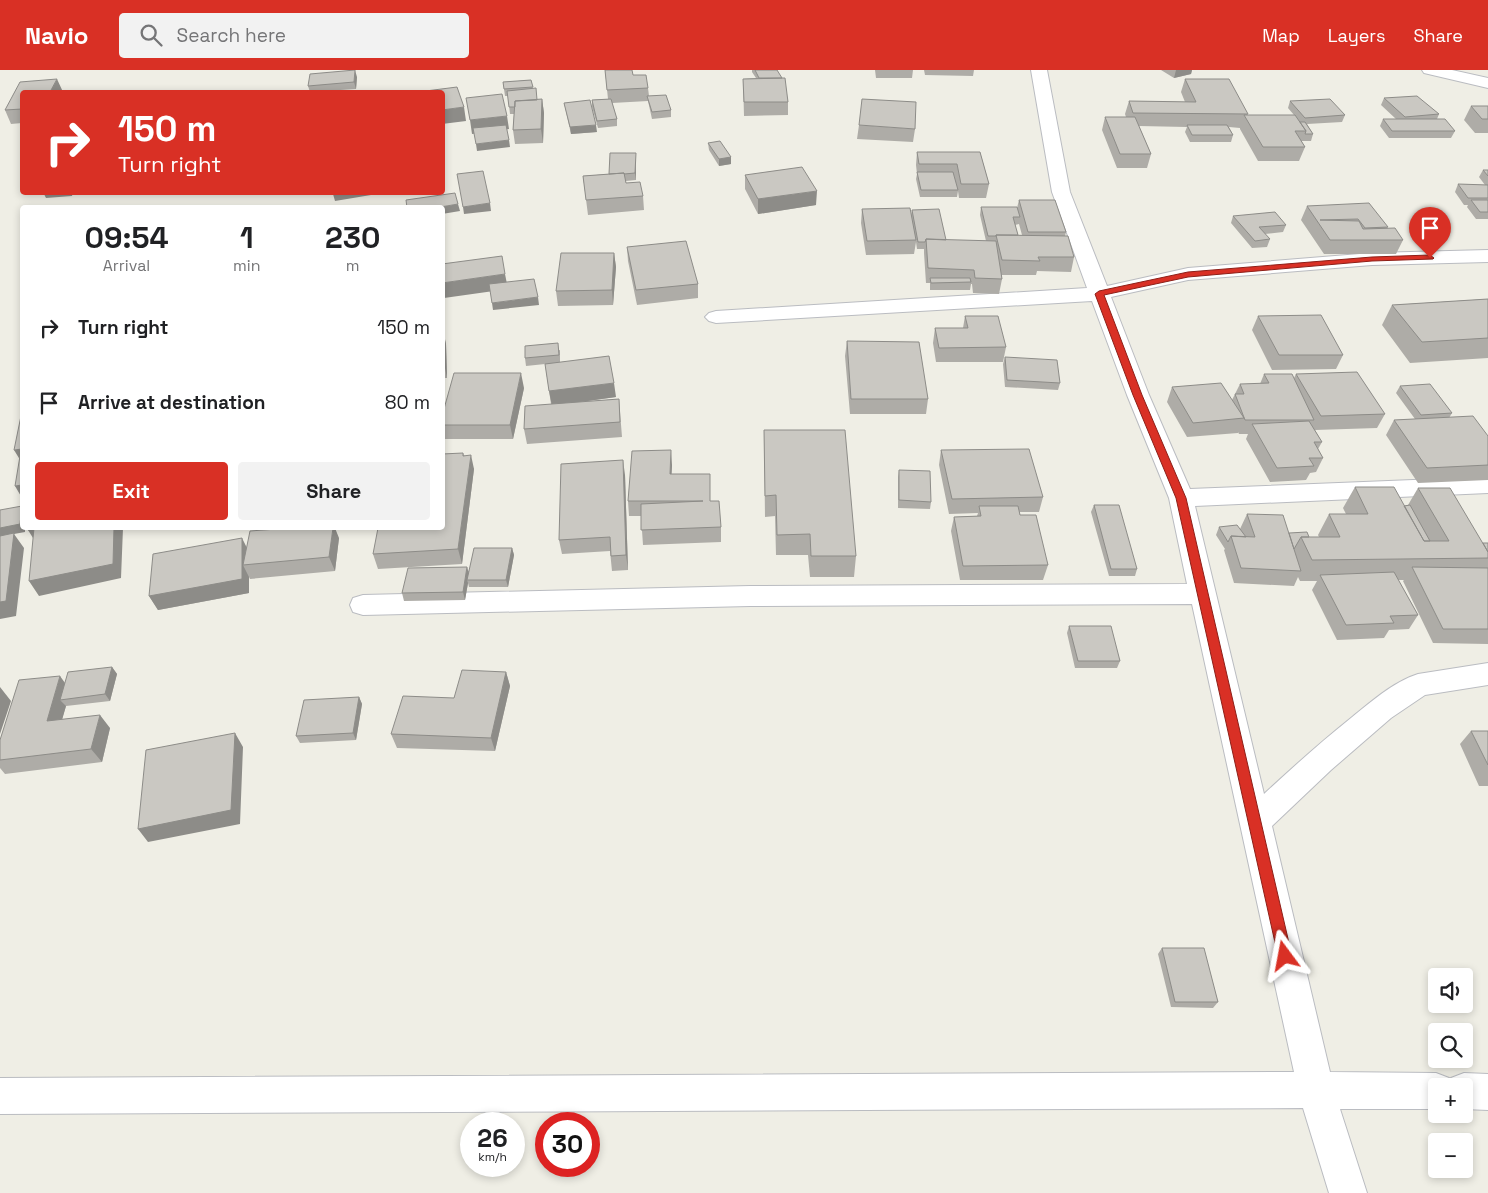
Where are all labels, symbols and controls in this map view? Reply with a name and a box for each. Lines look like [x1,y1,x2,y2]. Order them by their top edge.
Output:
search box [119,13,469,58]
text: Navio [25,20,89,51]
icon: search [137,21,165,49]
text: Search here [177,23,286,48]
text: Map [1262,24,1300,47]
text: Layers [1328,24,1385,47]
text: Share [1413,24,1463,47]
text: 150 m [118,107,216,151]
icon: right [35,110,100,175]
text: Turn right [118,150,221,178]
pin [1409,207,1451,258]
icon: arrive [1416,214,1444,242]
text: 09:54 [85,218,169,257]
text: 1 [240,218,254,257]
text: 230 [325,218,381,257]
text: Arrival [103,255,150,276]
text: min [233,255,261,276]
text: m [346,255,360,276]
icon: right [35,314,63,342]
text: Turn right [78,315,168,340]
text: 150 m [377,315,430,340]
icon: arrive [35,389,63,417]
text: Arrive at destination [78,390,266,415]
text: 80 m [385,390,430,415]
button: Exit [35,462,228,520]
button: Share [238,462,430,520]
position arrow [1258,929,1310,981]
map controls [1428,968,1473,1178]
button: sound [1428,968,1473,1013]
button: search [1428,1023,1473,1068]
button: + [1428,1078,1473,1123]
speed limit sign: 30 [535,1112,600,1177]
text: 26 [477,1122,508,1154]
button: − [1428,1133,1473,1178]
text: km/h [478,1149,507,1165]

